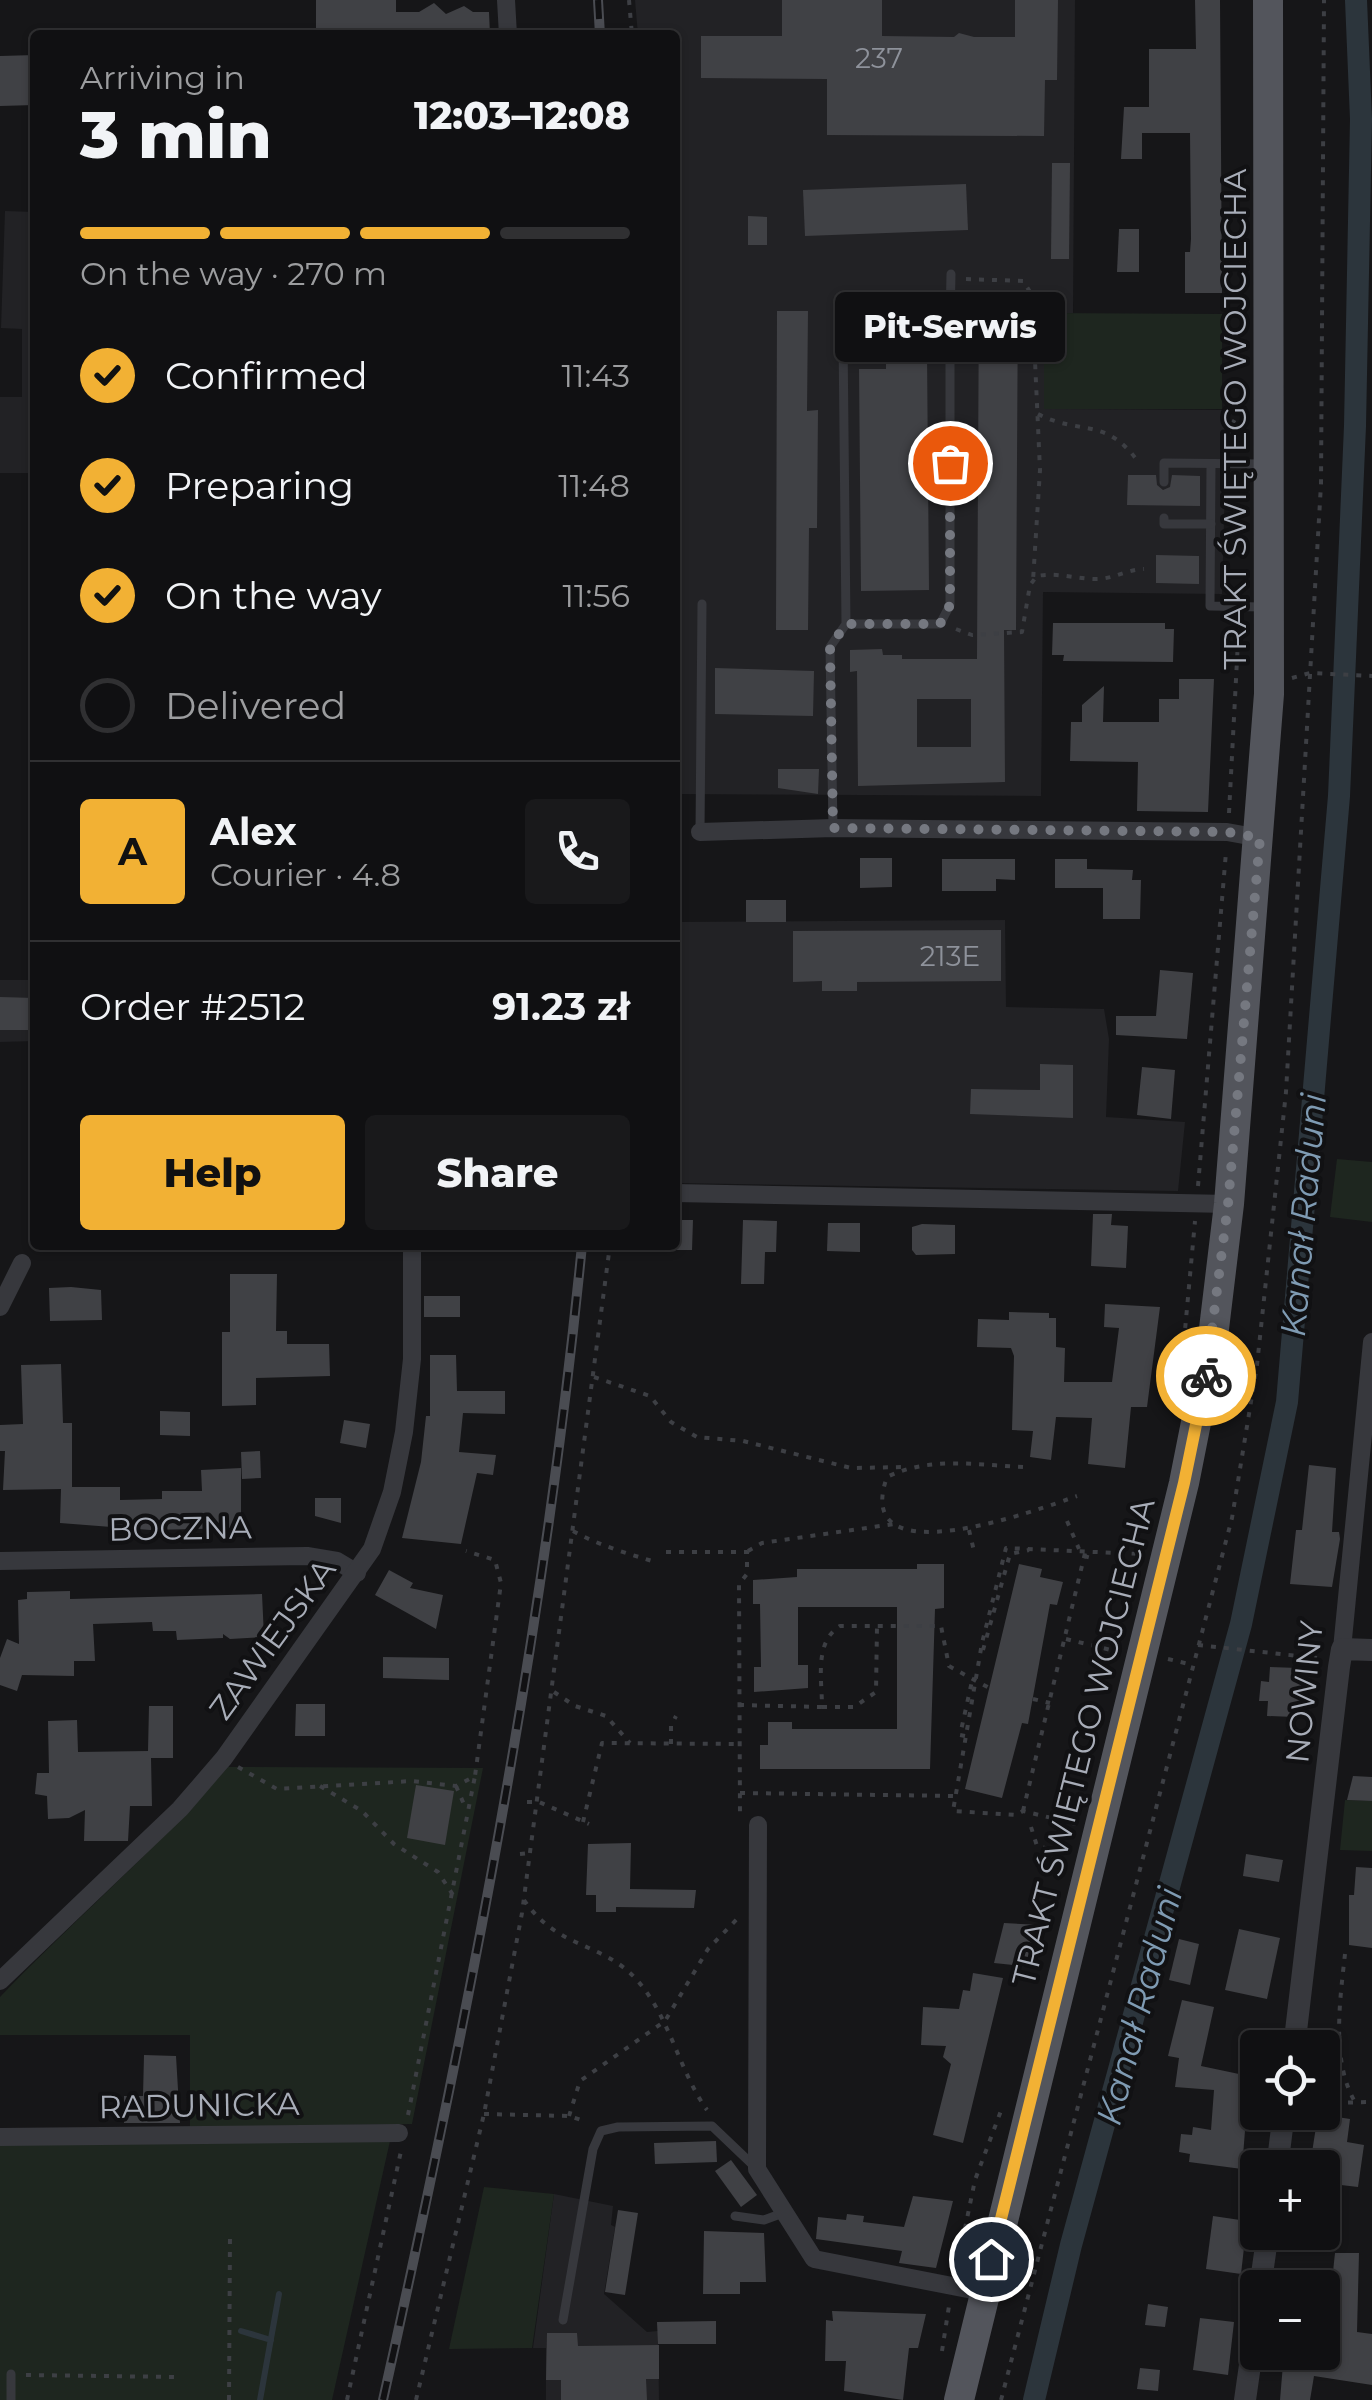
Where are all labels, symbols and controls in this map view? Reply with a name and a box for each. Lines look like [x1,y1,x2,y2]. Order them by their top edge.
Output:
house number: 237 [855,41,903,75]
text: Arriving in [80,58,245,97]
text: 12:03–12:08 [414,92,630,139]
text: 3 min [80,95,272,174]
street label: TRAKT ŚWIĘTEGO WOJCIECHA [1215,168,1254,670]
text: On the way · 270 m [80,254,387,293]
callout: Pit-Serwis [835,293,1065,363]
text: Pit-Serwis [863,307,1037,346]
icon: check [80,348,135,403]
text: Confirmed [165,352,368,399]
text: 11:43 [561,356,630,395]
pin [908,421,993,506]
icon: bag [923,436,978,491]
icon: check [80,458,135,513]
text: Preparing [165,462,354,509]
text: 11:48 [558,466,630,505]
icon: check [80,568,135,623]
text: On the way [165,572,382,619]
text: 11:56 [563,576,630,615]
text: Delivered [165,682,346,729]
button: phone [525,799,630,904]
text: Alex [210,808,297,855]
text: A [118,828,147,875]
text: Courier · 4.8 [210,855,401,894]
house number: 213E [920,939,980,973]
text: Order #2512 [80,983,305,1030]
text: 91.23 zł [492,983,630,1030]
water label: Kanał Raduni [1271,1091,1335,1339]
button: Help [80,1115,345,1230]
button: Share [365,1115,630,1230]
courier [1156,1326,1256,1426]
icon: bike [1179,1349,1234,1404]
street label: TRAKT ŚWIĘTEGO WOJCIECHA [1003,1494,1163,1990]
street label: BOCZNA [108,1507,252,1549]
street label: ZAWIEJSKA [201,1551,343,1727]
street label: NOWINY [1277,1618,1331,1765]
water label: Kanał Raduni [1087,1882,1192,2130]
map controls [1240,2030,1340,2370]
button: locate [1240,2030,1340,2130]
street label: RADUNICKA [98,2084,300,2126]
button: + [1240,2150,1340,2250]
pin [949,2217,1034,2302]
icon: home [964,2232,1019,2287]
button: − [1240,2270,1340,2370]

